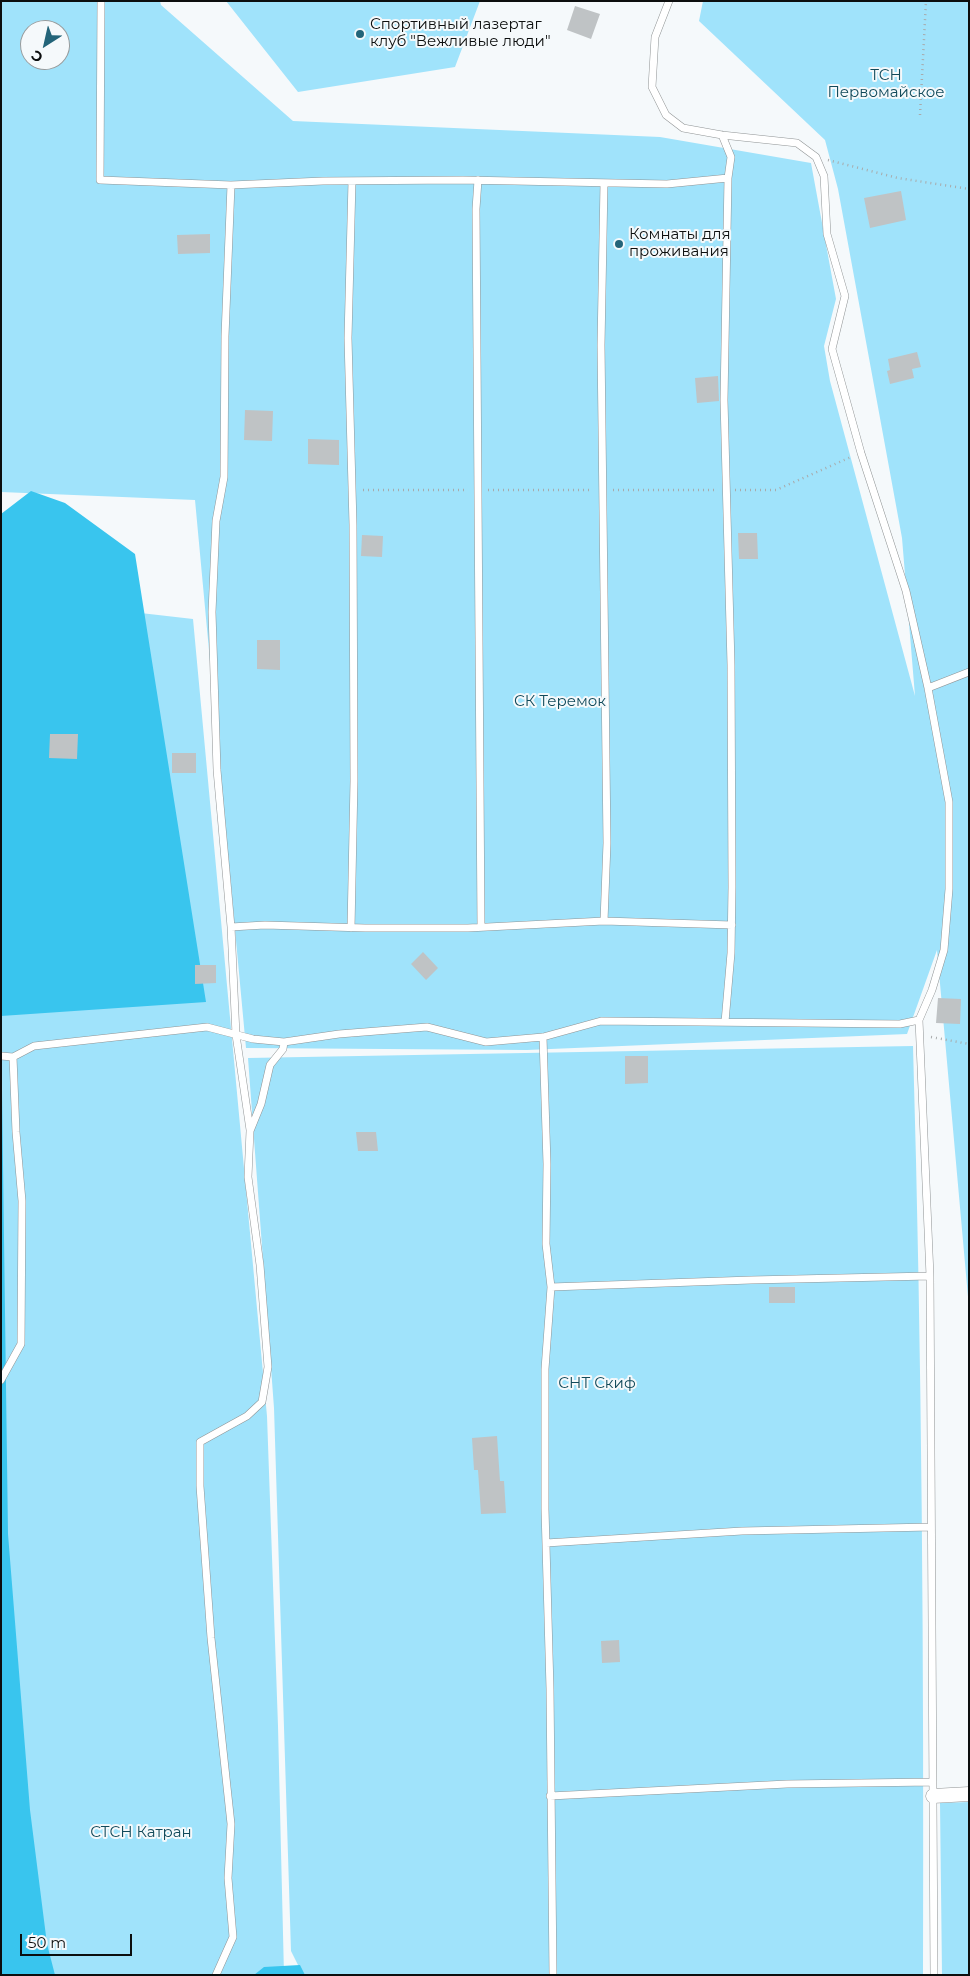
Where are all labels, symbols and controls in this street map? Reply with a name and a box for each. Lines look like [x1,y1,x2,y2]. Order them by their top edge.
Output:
place label: Спортивный лазертаг клуб "Вежливые люди" [370,16,551,51]
north arrow [20,20,70,70]
marker: Спортивный лазертаг клуб "Вежливые люди" [354,28,366,40]
text: С [28,46,46,67]
park label: ТСН Первомайское [827,67,945,102]
place label: Комнаты для проживания [629,226,730,261]
marker: Комнаты для проживания [613,238,625,250]
park label: СК Теремок [514,693,606,711]
park label: СНТ Скиф [558,1375,636,1393]
park label: СТСН Катран [90,1824,192,1842]
scale bar [22,1924,135,1956]
text: 50 m [28,1933,66,1952]

